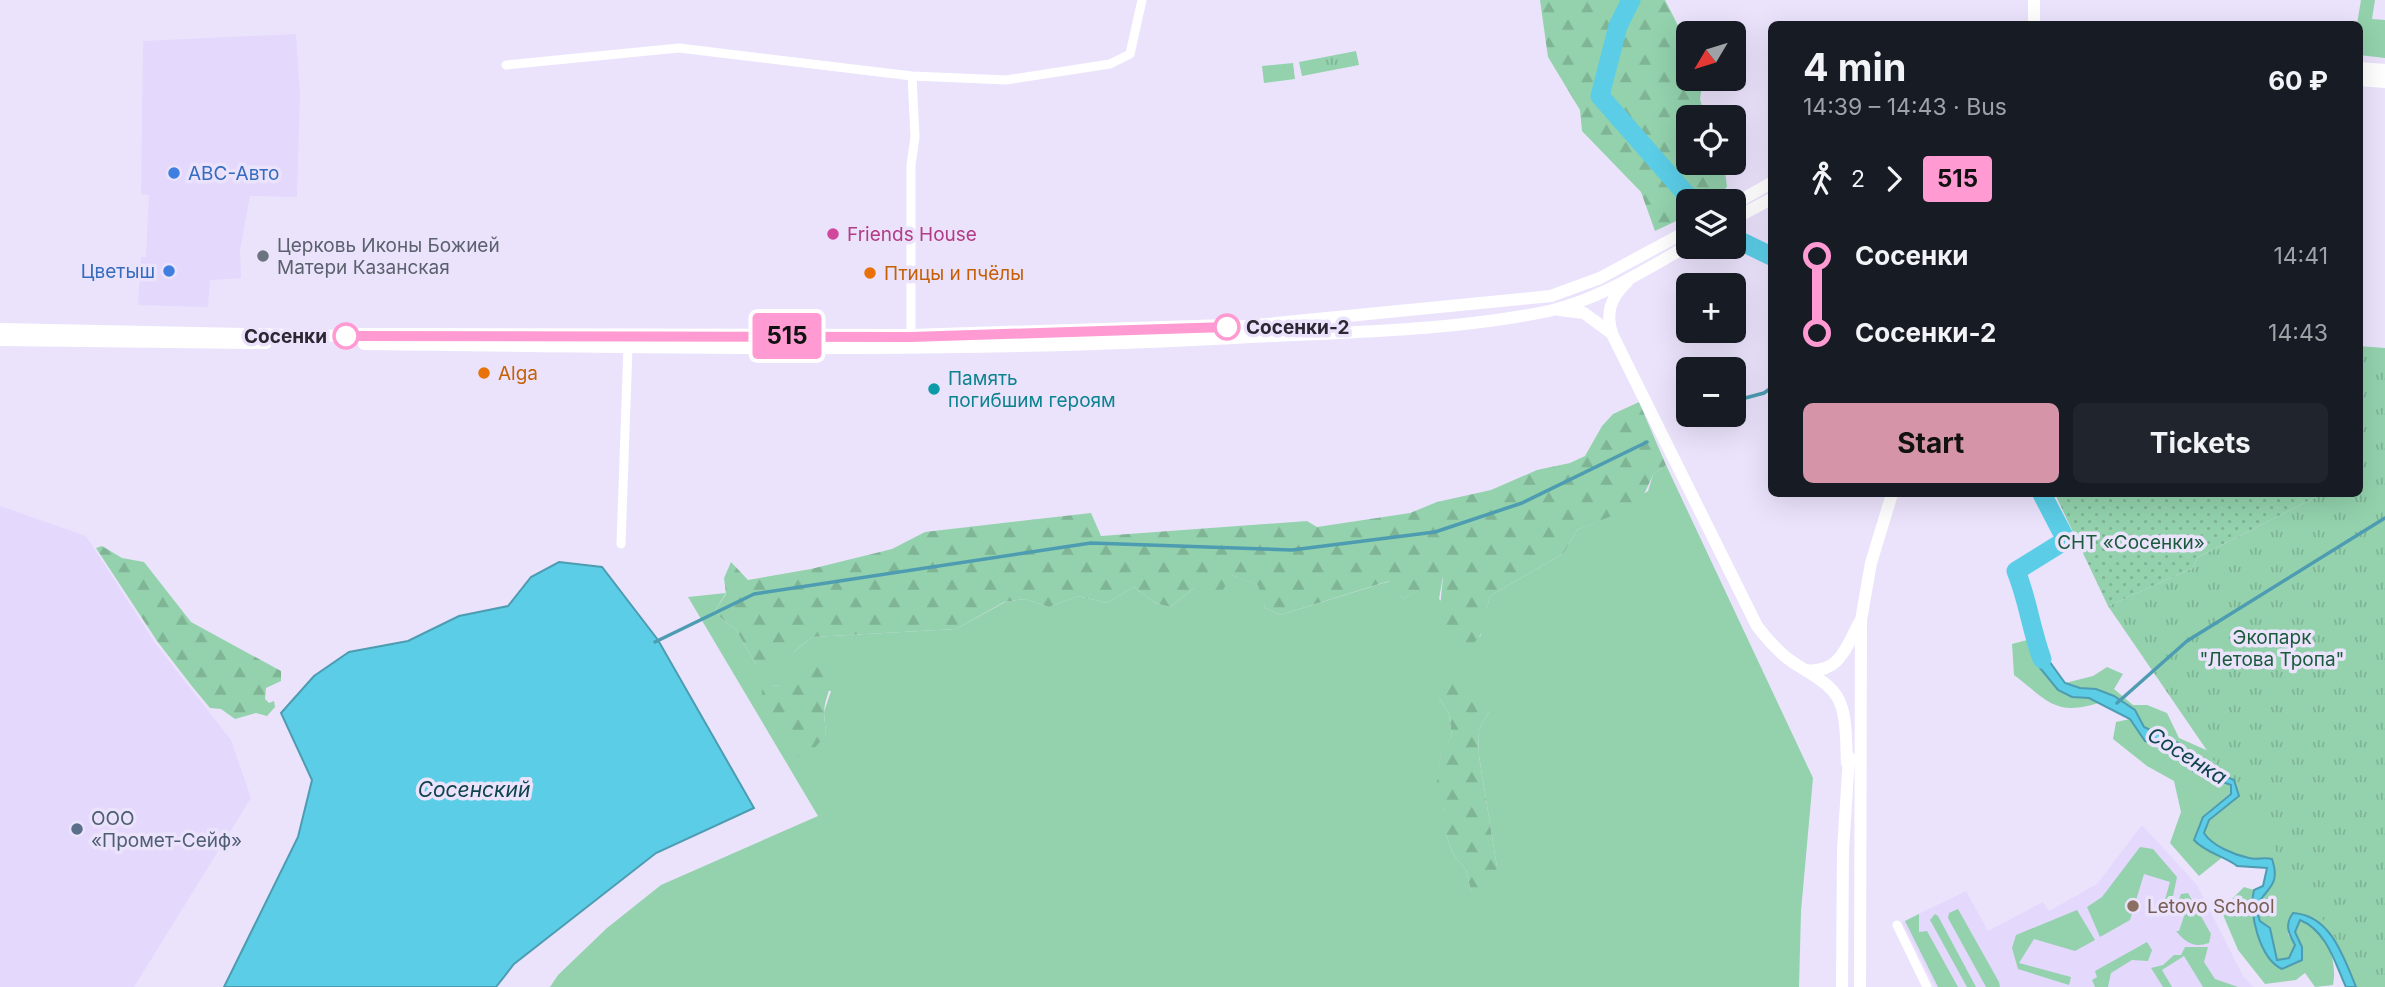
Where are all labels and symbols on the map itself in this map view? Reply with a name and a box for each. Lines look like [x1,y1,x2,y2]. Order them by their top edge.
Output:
north arrow [1676,21,1746,91]
place label: АВС-Авто [188,162,279,185]
marker: АВС-Авто [166,165,182,181]
place label: Friends House [847,223,977,246]
marker: Friends House [825,226,841,242]
place label: Церковь Иконы Божией Матери Казанская [277,234,500,279]
marker: Церковь Иконы Божией Матери Казанская [255,248,271,264]
place label: Цветыш [81,260,155,283]
place label: Птицы и пчёлы [884,262,1024,285]
marker: Цветыш [161,263,177,279]
marker: Птицы и пчёлы [862,265,878,281]
line badge: 515 [747,313,827,359]
marker: Сосенки-2 [1214,314,1240,340]
place label: Сосенки-2 [1246,316,1349,339]
marker: Сосенки [333,323,359,349]
place label: Сосенки [244,325,327,348]
place label: Alga [498,362,538,385]
marker: Alga [476,365,492,381]
place label: Память погибшим героям [948,367,1116,412]
marker: Память погибшим героям [926,381,942,397]
park label: СНТ «Сосенки» [2057,531,2205,554]
park label: Экопарк "Летова Тропа" [2200,626,2344,671]
water label: Сосенка [2143,721,2232,790]
water label: Сосенский [418,777,530,802]
place label: ООО «Промет-Сейф» [91,807,242,852]
marker: ООО «Промет-Сейф» [69,821,85,837]
place label: Letovo School [2147,895,2275,918]
marker: Letovo School [2125,898,2141,914]

